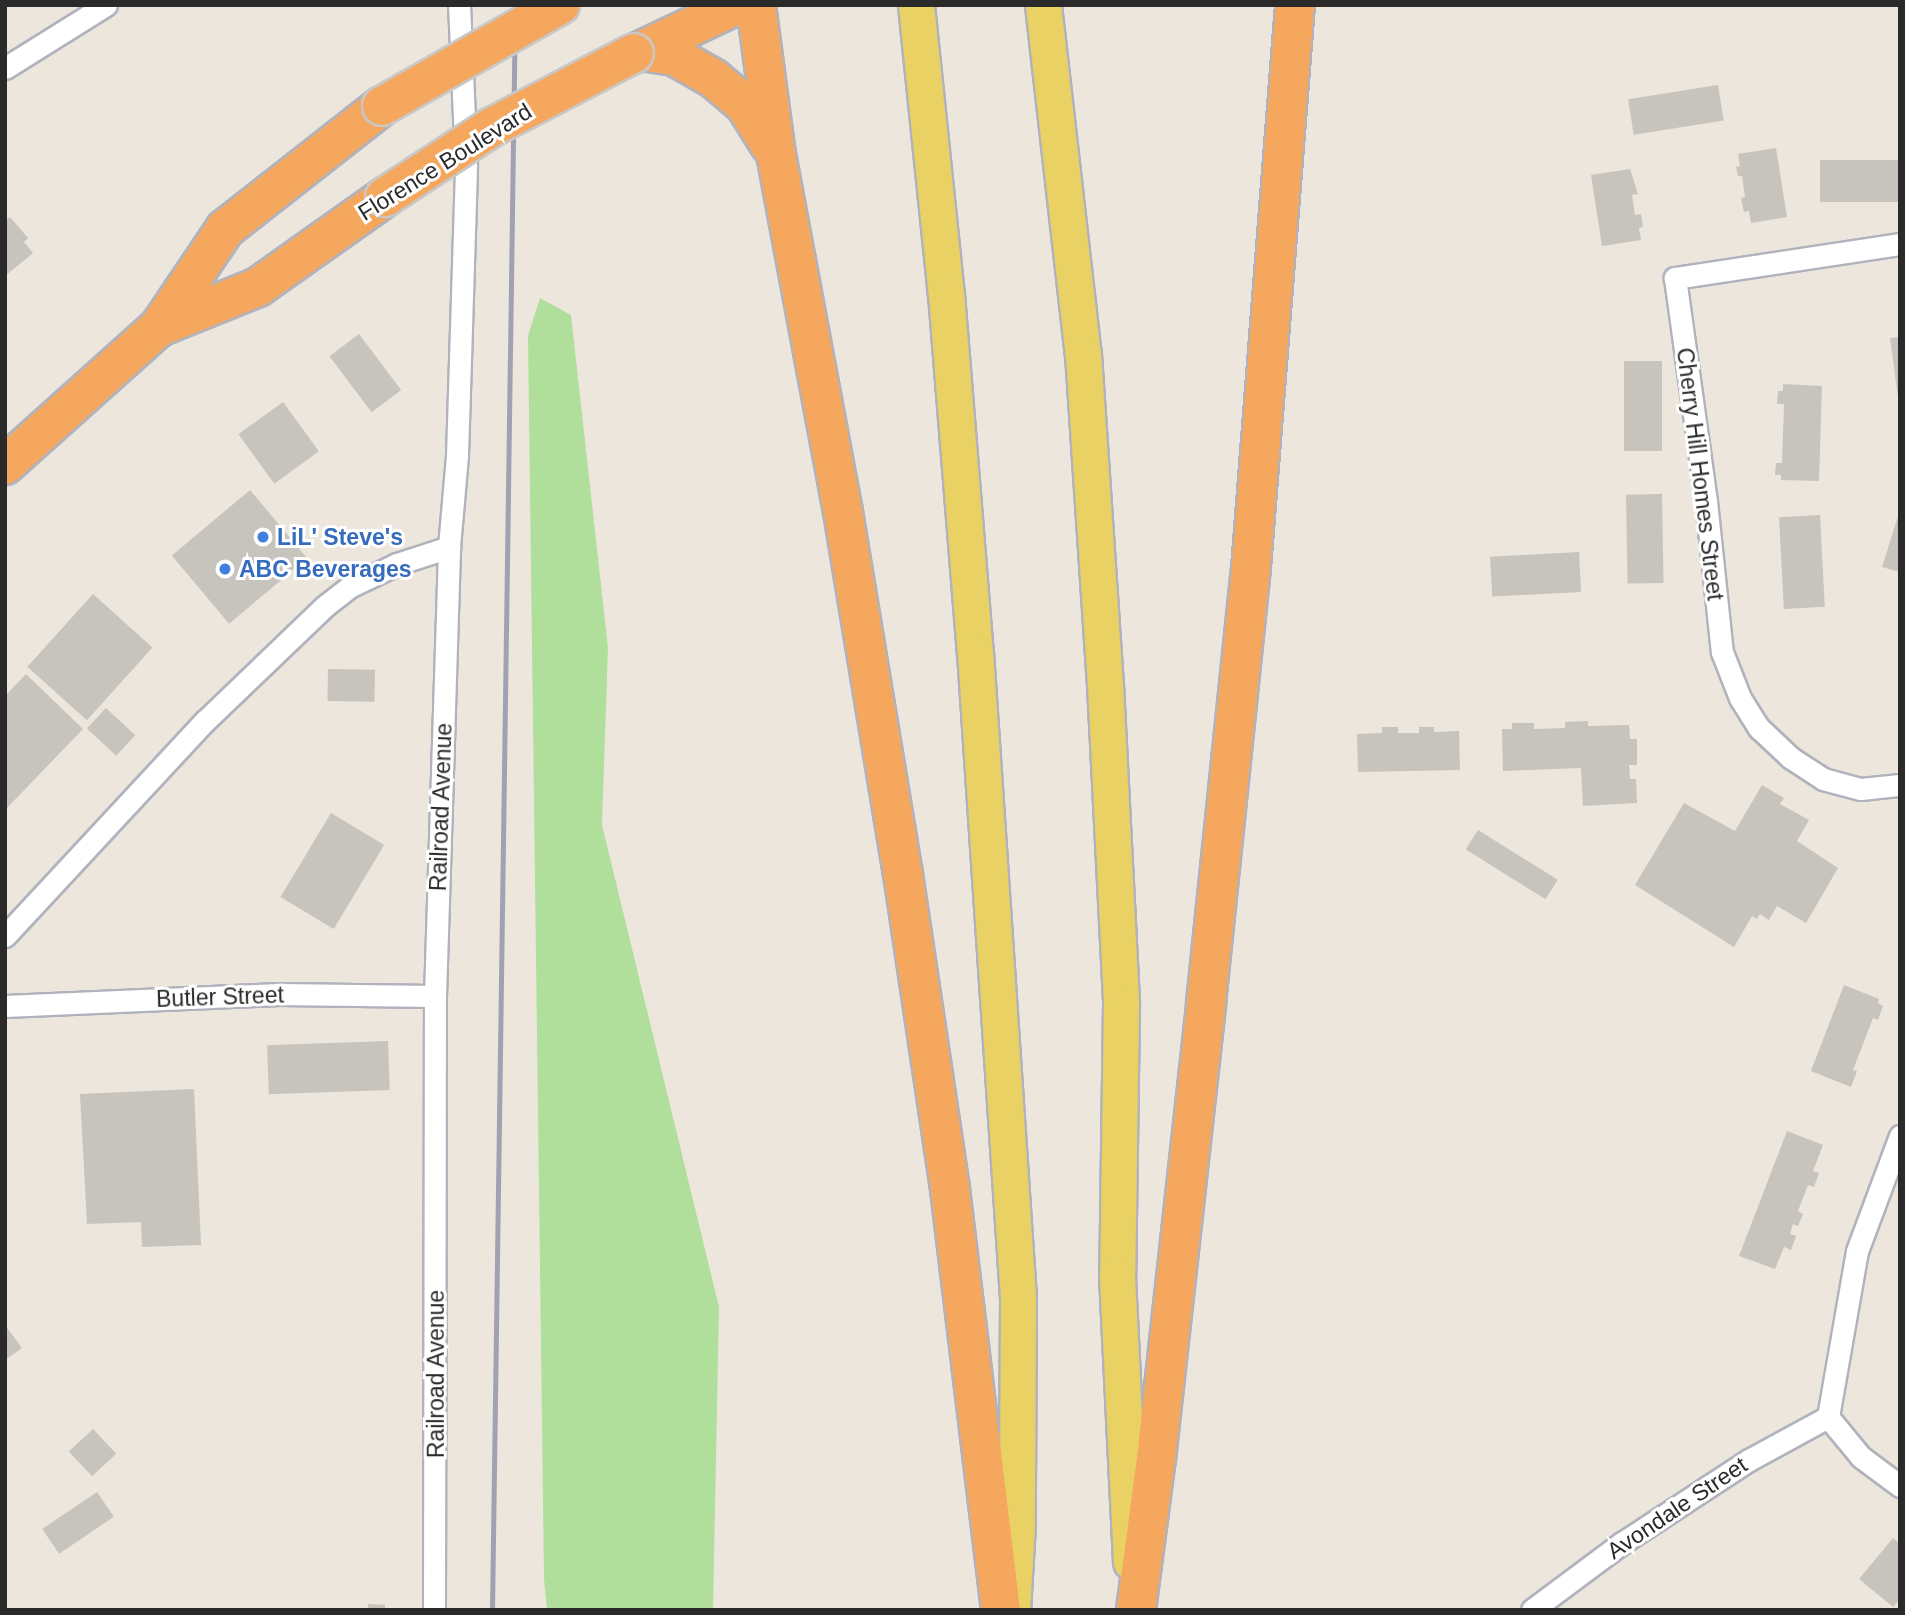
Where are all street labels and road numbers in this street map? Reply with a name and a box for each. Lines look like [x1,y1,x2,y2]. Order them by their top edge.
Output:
street label: Florence Boulevard [353,97,537,227]
street label: Cherry Hill Homes Street [1671,346,1729,602]
street label: Railroad Avenue [424,722,458,892]
street label: Butler Street [156,981,284,1013]
street label: Railroad Avenue [422,1289,450,1459]
street label: Avondale Street [1602,1451,1752,1565]

